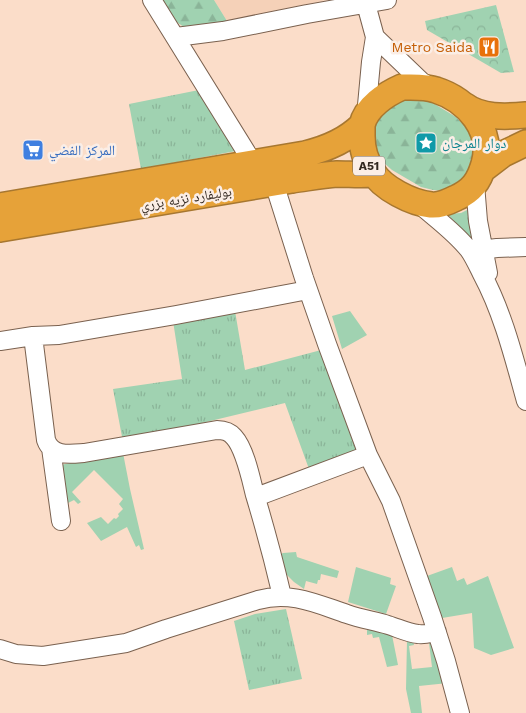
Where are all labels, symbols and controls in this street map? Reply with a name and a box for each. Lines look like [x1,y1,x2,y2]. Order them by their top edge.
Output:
restaurant icon: Metro Saida [477,35,501,59]
place label: Metro Saida [392,39,473,55]
place icon: دوار المرجان [414,131,438,155]
place label: دوار المرجان [442,135,506,152]
supermarket icon: المركز الفضي [21,138,45,162]
place label: المركز الفضي [49,142,115,162]
road number: A51 [353,157,385,176]
street label: بوليفارد نزيه بزري [139,183,234,217]

